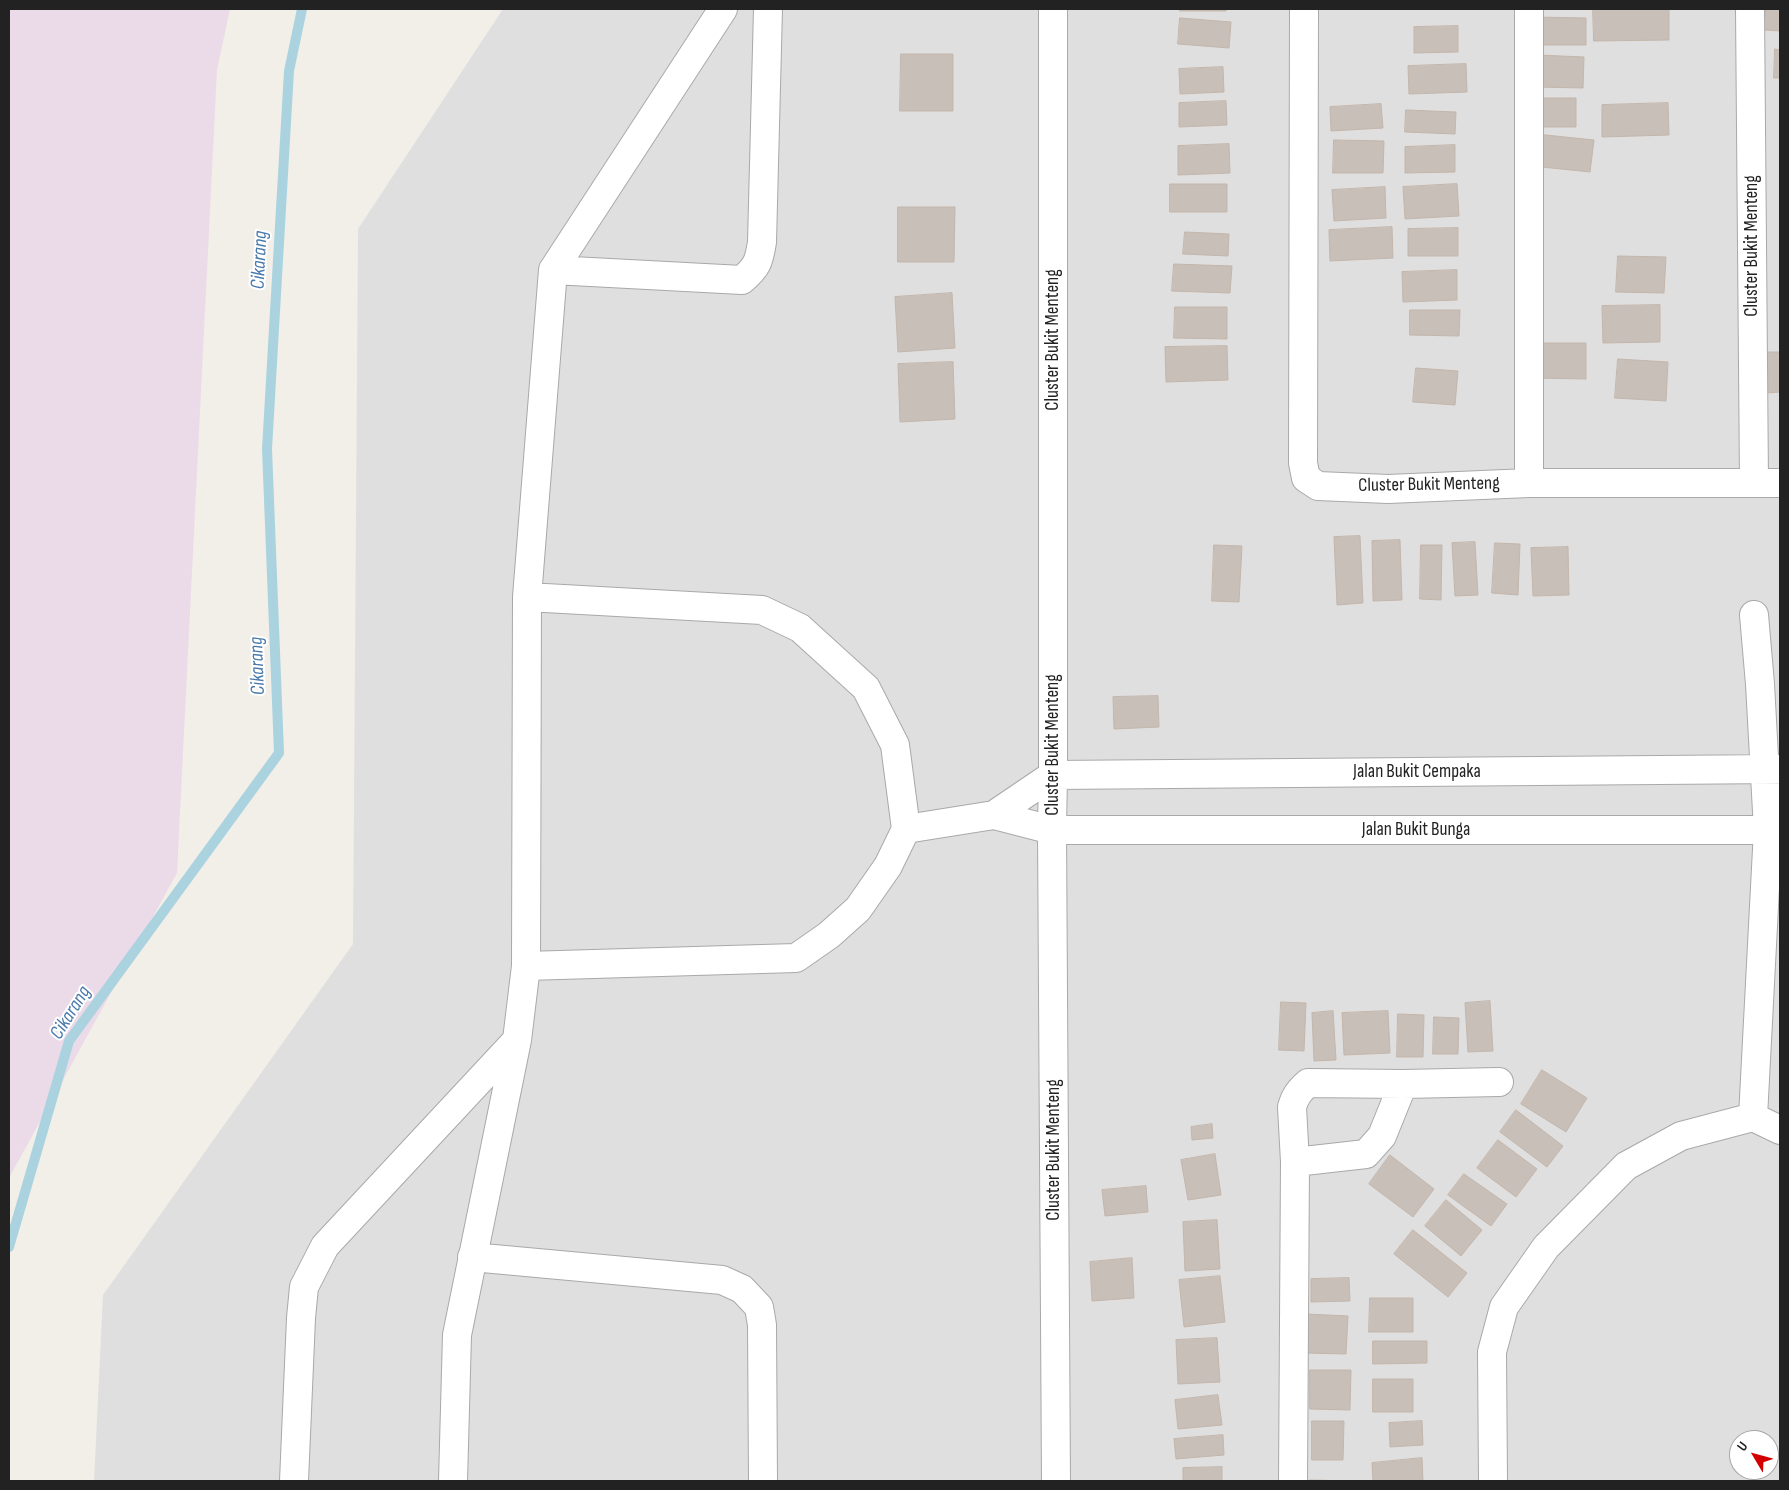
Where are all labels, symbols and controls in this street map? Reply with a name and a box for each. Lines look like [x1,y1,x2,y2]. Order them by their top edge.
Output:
street label: Cluster Bukit Menteng [1741,175,1763,317]
water label: Cikarang [246,230,274,290]
street label: Cluster Bukit Menteng [1042,269,1064,411]
street label: Cluster Bukit Menteng [1358,472,1500,498]
water label: Cikarang [245,636,271,696]
street label: Cluster Bukit Menteng [1042,674,1064,816]
street label: Jalan Bukit Cempaka [1353,761,1481,783]
street label: Jalan Bukit Bunga [1362,819,1470,841]
water label: Cikarang [45,982,97,1044]
street label: Cluster Bukit Menteng [1043,1079,1065,1221]
north arrow [1729,1430,1779,1480]
text: U [1733,1438,1751,1454]

